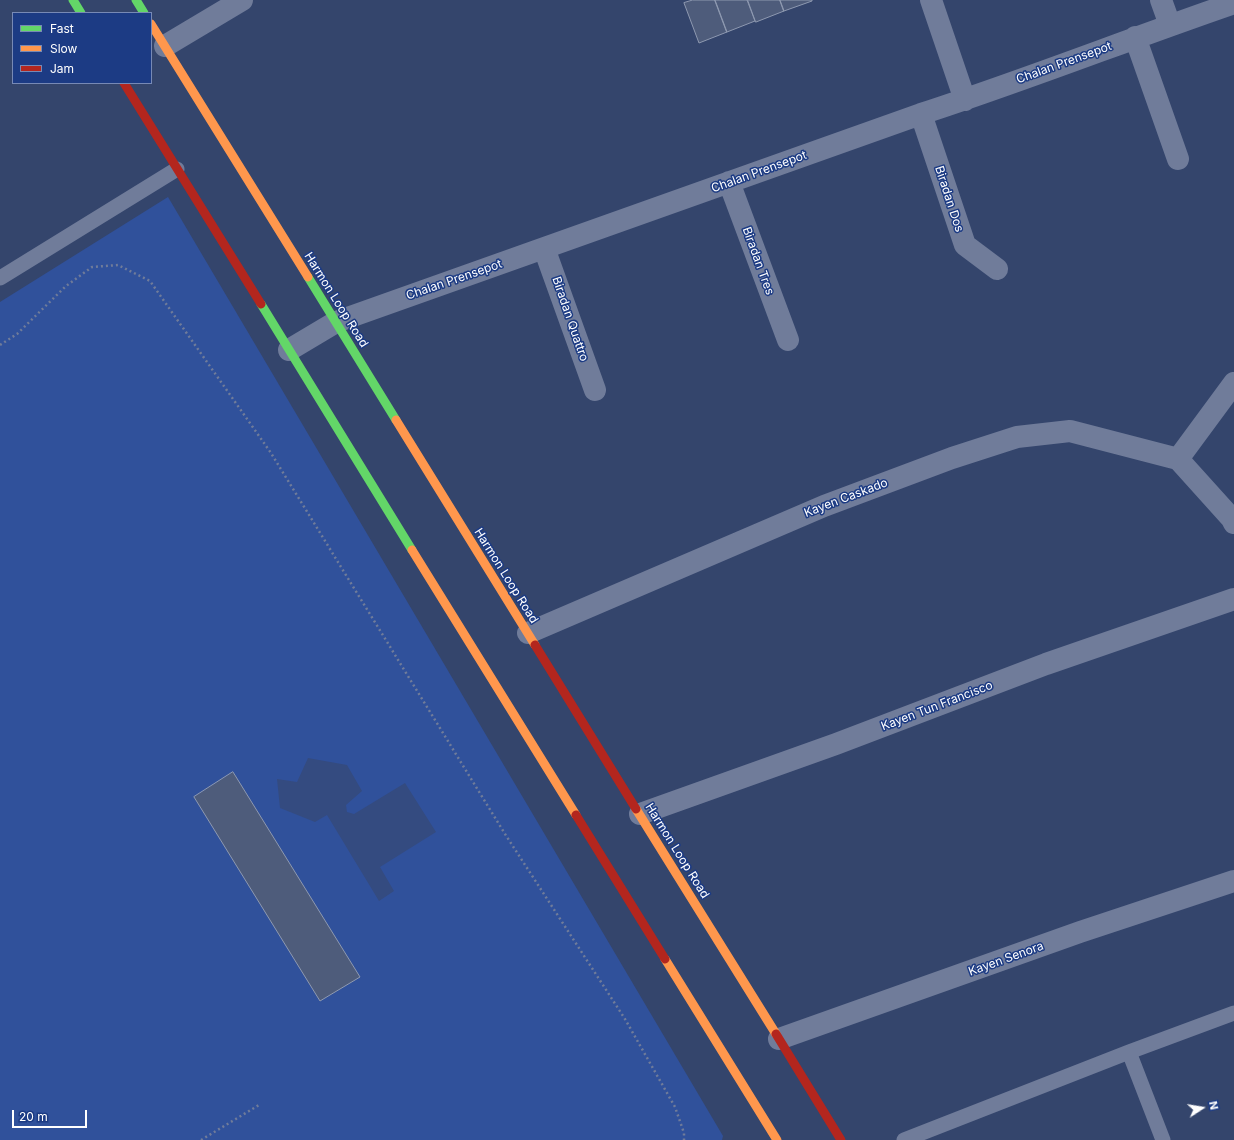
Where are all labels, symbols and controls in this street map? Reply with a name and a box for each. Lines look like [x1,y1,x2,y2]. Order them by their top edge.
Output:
legend [12,12,152,84]
text: Fast [50,21,74,36]
street label: Chalan Prensepot [1014,39,1114,87]
text: Slow [50,41,77,56]
text: Jam [50,61,74,76]
street label: Chalan Prensepot [709,148,809,196]
street label: Biradan Dos [932,164,966,234]
street label: Biradan Tres [739,225,777,297]
street label: Harmon Loop Road [301,250,371,350]
street label: Chalan Prensepot [404,257,504,303]
street label: Biradan Quattro [549,275,591,363]
street label: Kayen Caskado [802,475,890,521]
street label: Harmon Loop Road [471,526,541,626]
street label: Kayen Tun Francisco [879,678,995,734]
street label: Harmon Loop Road [642,801,712,901]
street label: Kayen Senora [966,939,1046,979]
north arrow [1182,1088,1222,1128]
text: N [1206,1100,1221,1111]
scale bar [14,1102,89,1128]
text: 20 m [19,1109,48,1124]

